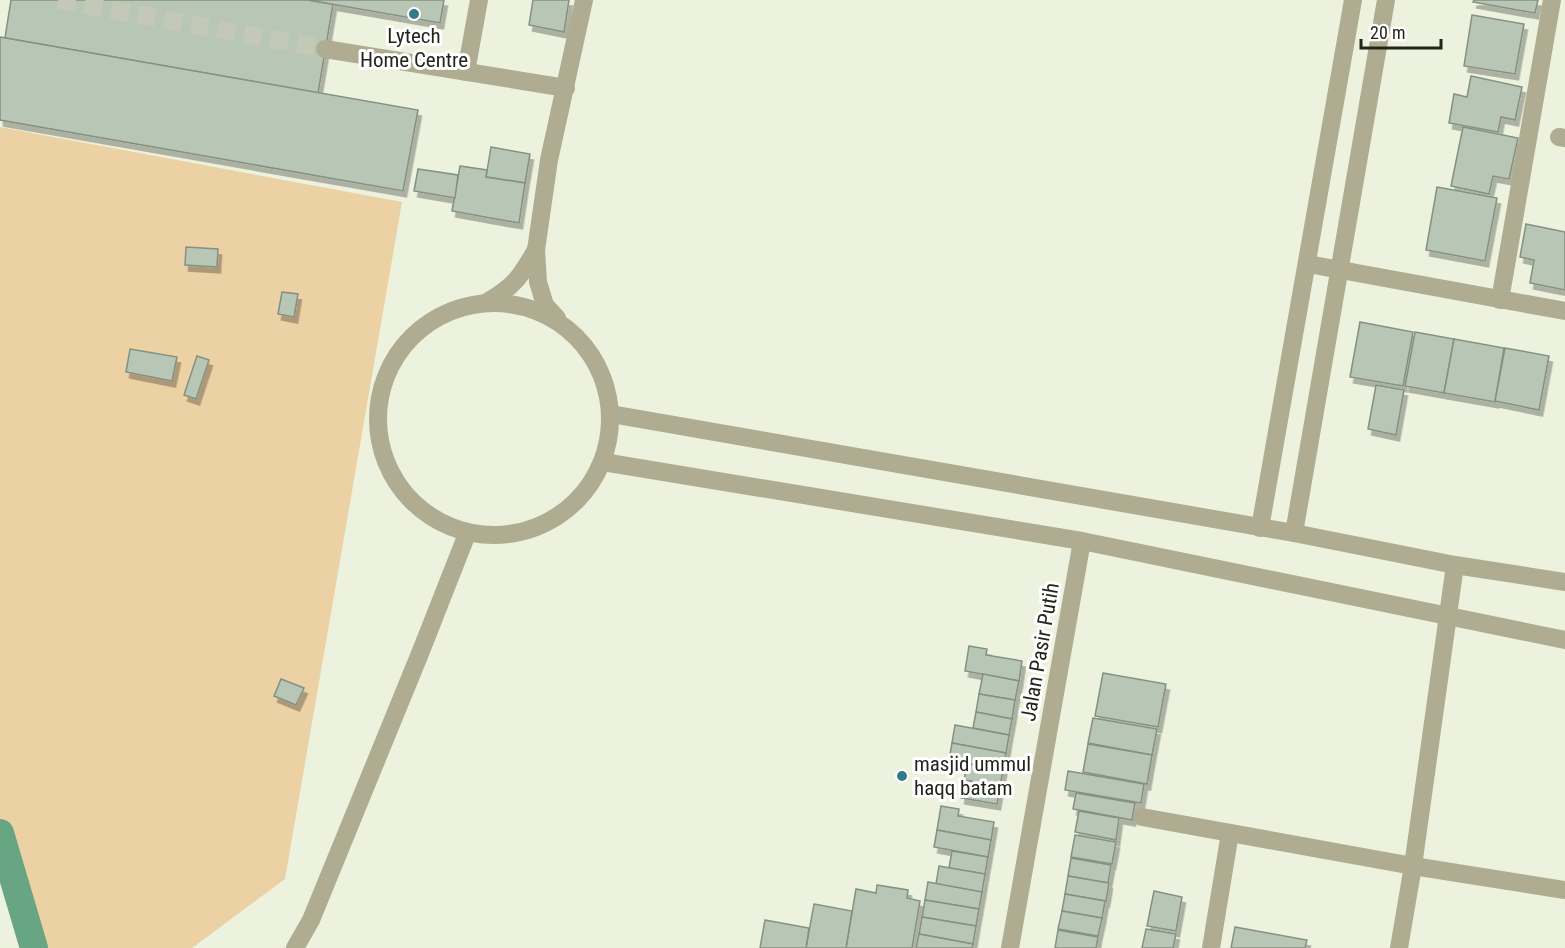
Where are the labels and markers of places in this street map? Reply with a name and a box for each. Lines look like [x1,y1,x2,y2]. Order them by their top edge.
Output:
marker: Lytech Home Centre [407,7,421,21]
place label: Lytech Home Centre [360,24,468,72]
place label: masjid ummul haqq batam [914,752,1031,800]
marker: masjid ummul haqq batam [895,769,909,783]

